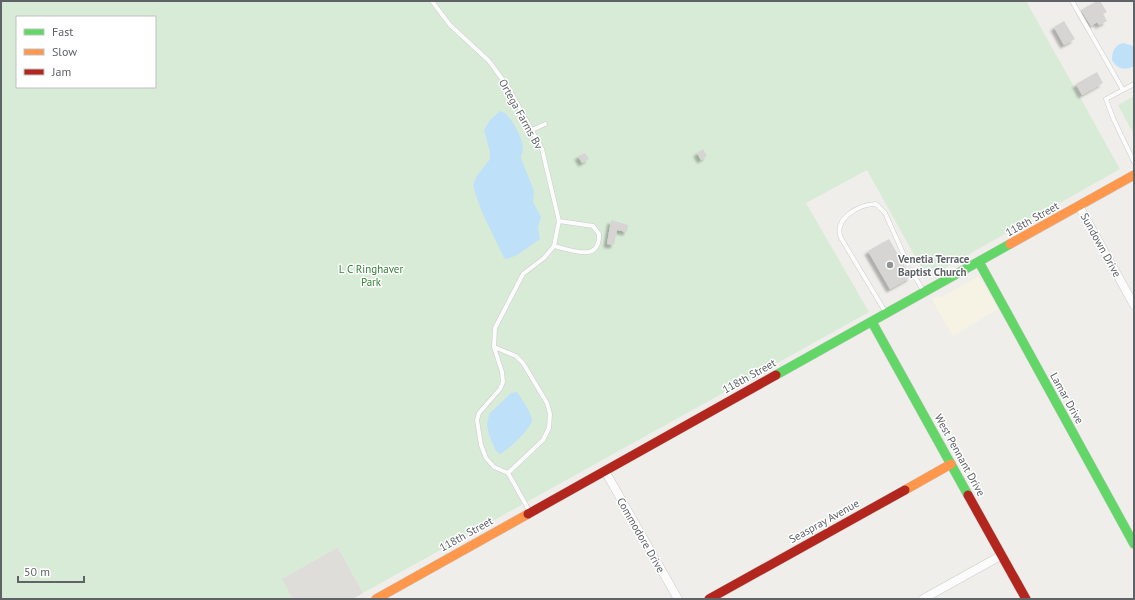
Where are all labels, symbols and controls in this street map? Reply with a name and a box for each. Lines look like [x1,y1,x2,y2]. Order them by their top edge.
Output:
legend [16,16,156,88]
text: Fast [52,24,73,39]
text: Slow [52,44,77,59]
text: Jam [51,64,71,79]
street label: Ortega Farms Bv [496,76,546,152]
street label: 118th Street [1003,199,1061,239]
street label: Sundown Drive [1078,210,1125,280]
place label: Venetia Terrace Baptist Church [897,252,970,279]
marker: Venetia Terrace Baptist Church [885,260,895,270]
park label: L C Ringhaver Park [339,262,403,289]
street label: 118th Street [720,356,778,396]
street label: Lamar Drive [1047,370,1087,427]
street label: West Pennant Drive [932,412,989,499]
street label: Commodore Drive [614,495,668,575]
street label: Seaspray Avenue [786,496,862,546]
street label: 118th Street [437,514,495,554]
scale bar [18,558,84,584]
text: 50 m [24,564,50,579]

